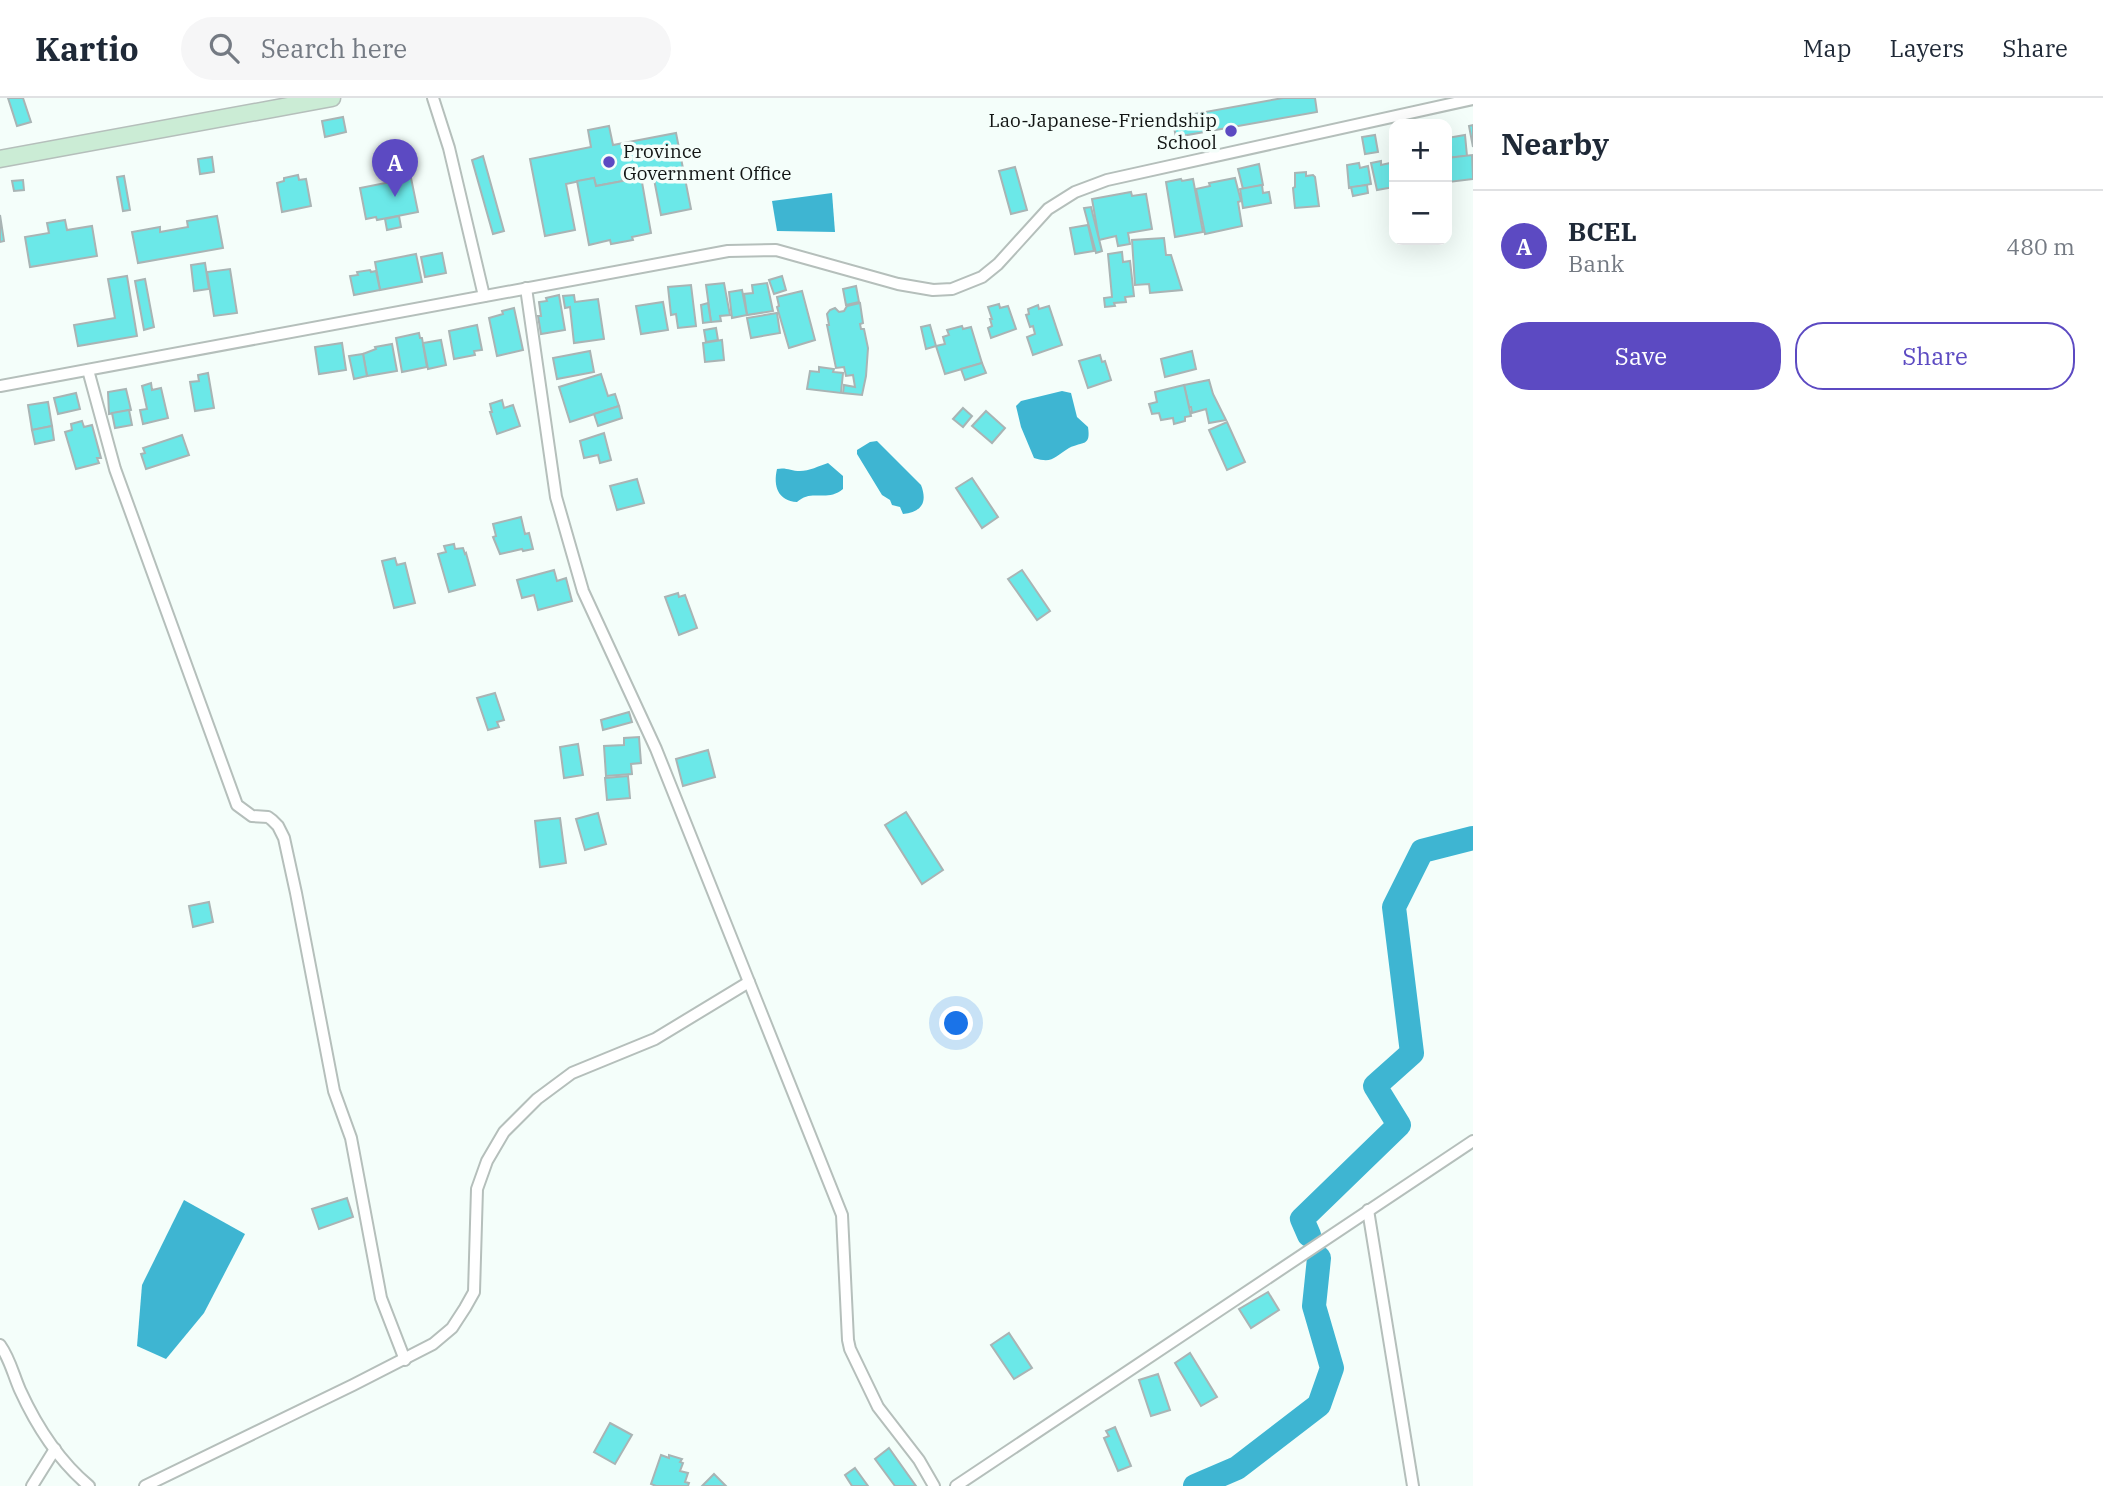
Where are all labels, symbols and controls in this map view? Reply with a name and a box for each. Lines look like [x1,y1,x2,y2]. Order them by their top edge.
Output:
search box [181,17,671,80]
text: Kartio [35,27,139,70]
icon: search [205,29,243,67]
text: Search here [261,31,407,65]
text: Map [1803,32,1851,64]
text: Layers [1889,32,1964,64]
text: Share [2002,32,2068,64]
place label: Lao-Japanese-Friendship School [988,108,1217,154]
map controls [1389,119,1452,245]
button: + [1389,119,1452,182]
marker: Lao-Japanese-Friendship School [1223,123,1239,139]
text: Nearby [1501,124,1609,163]
pin: A [372,139,418,197]
place label: Province Government Office [623,139,791,185]
marker: Province Government Office [601,154,617,170]
button: − [1389,182,1452,245]
text: BCEL [1568,214,1637,248]
text: A [1516,231,1532,261]
text: 480 m [2006,231,2075,261]
text: Bank [1568,248,1624,278]
button: Save [1501,322,1781,390]
button: Share [1795,322,2075,390]
your location [939,1006,973,1040]

